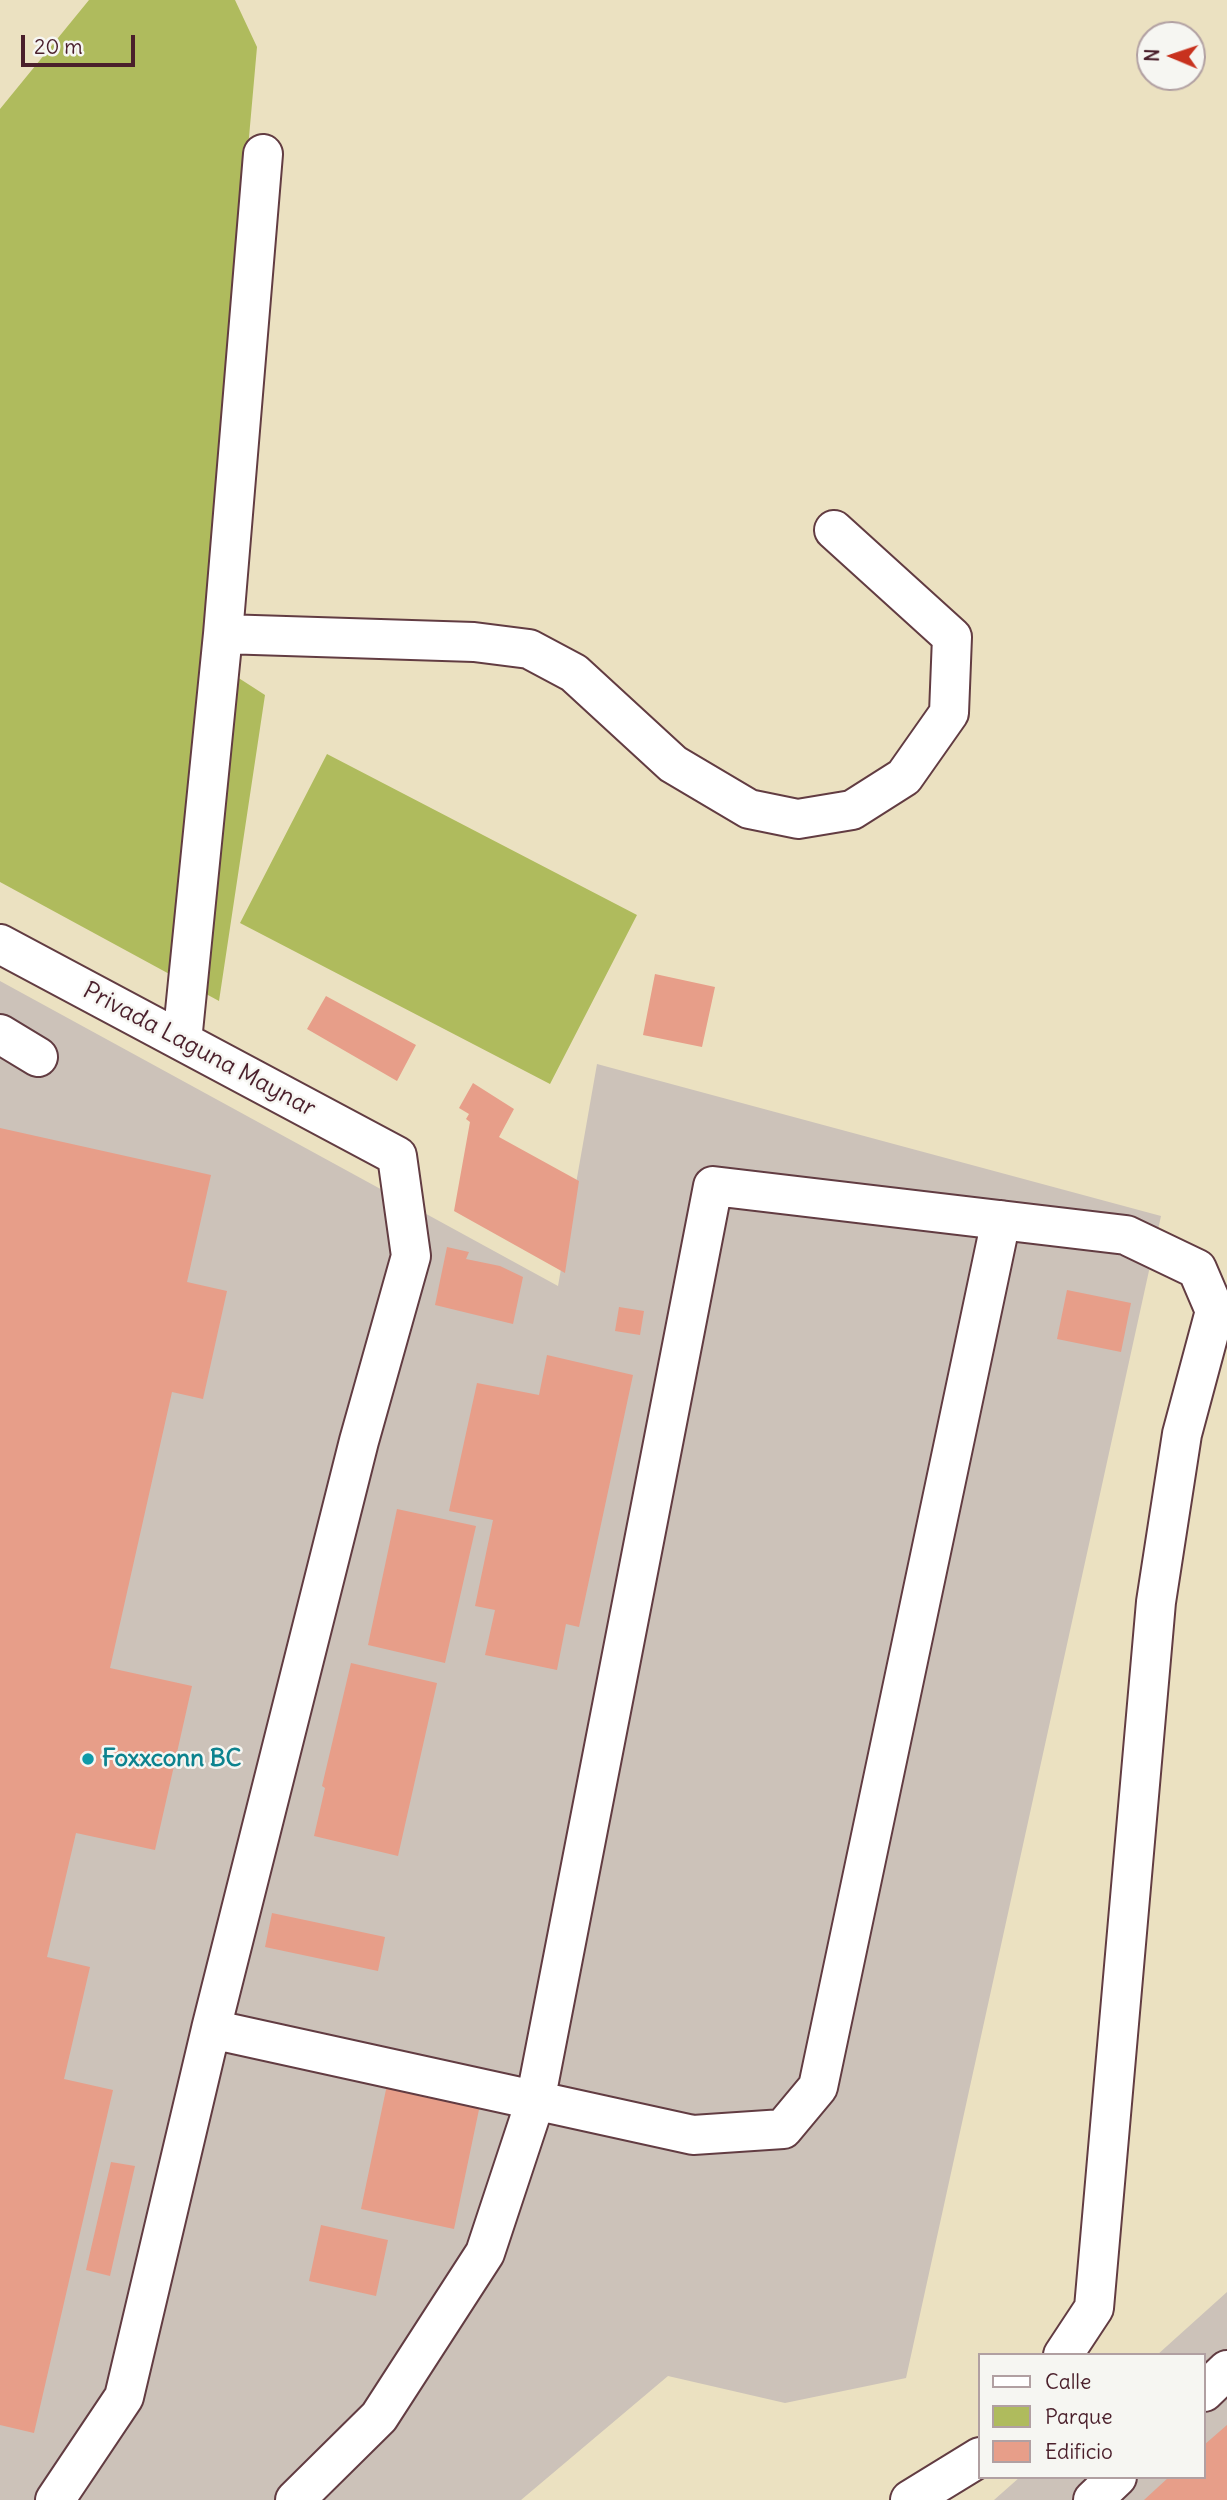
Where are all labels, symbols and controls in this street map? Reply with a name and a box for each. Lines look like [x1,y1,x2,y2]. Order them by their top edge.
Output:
scale bar [24,21,138,65]
north arrow [1136,21,1206,91]
text: 20 m [34,33,83,60]
text: N [1140,48,1164,62]
street label: Privada Laguna Maynar [78,976,320,1124]
place label: Foxxconn BC [102,1745,241,1773]
marker: Foxxconn BC [80,1751,96,1767]
legend [978,2353,1206,2479]
text: Calle [1045,2368,1091,2395]
text: Parque [1045,2403,1113,2430]
text: Edificio [1045,2438,1113,2465]

